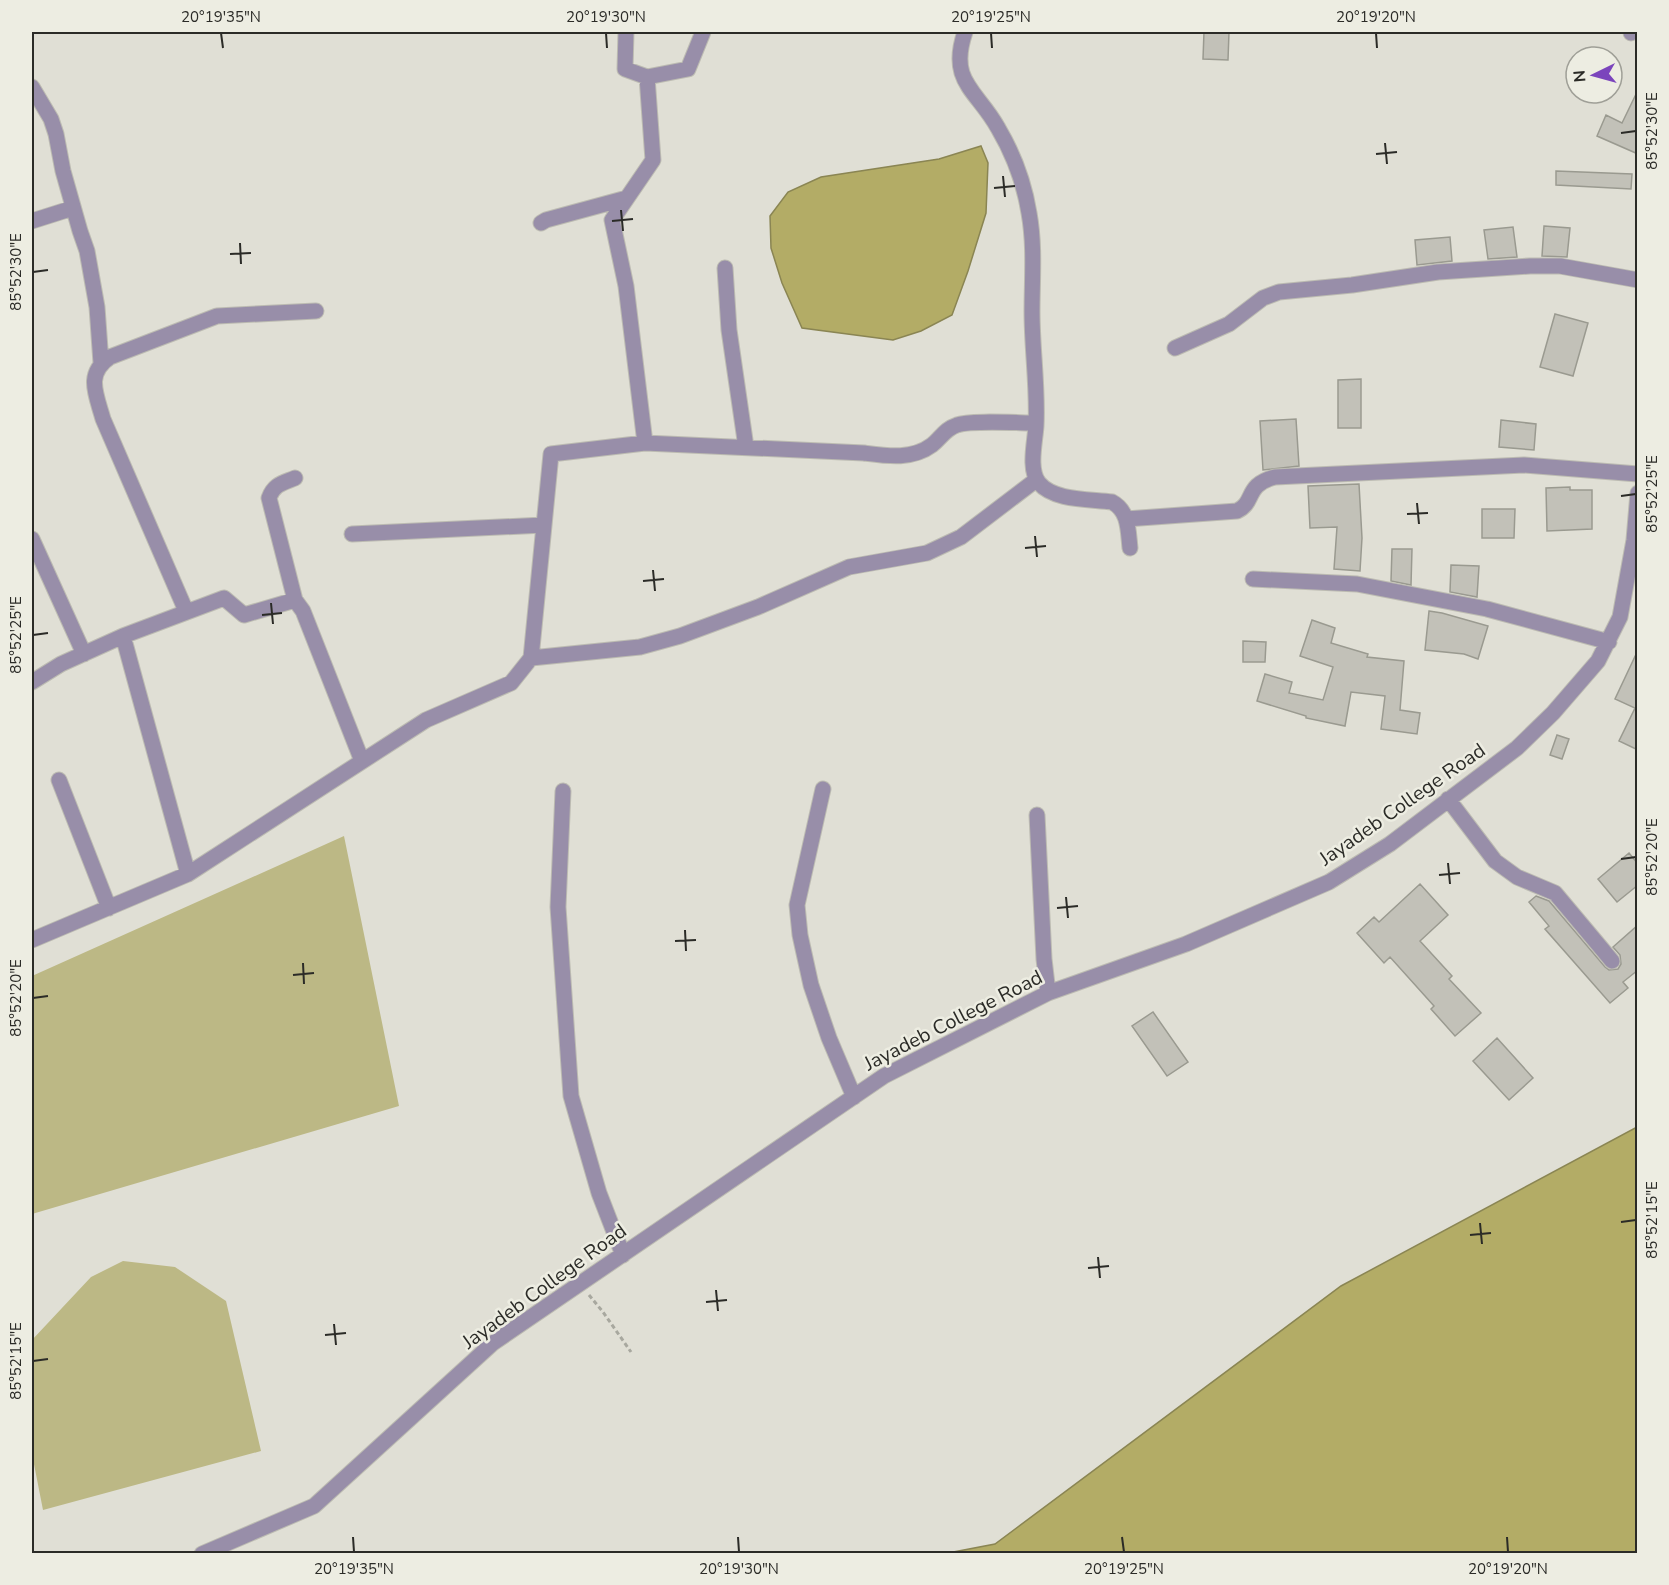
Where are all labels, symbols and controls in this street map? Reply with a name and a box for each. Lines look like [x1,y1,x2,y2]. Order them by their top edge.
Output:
text: 20°19'35"N [181,7,261,27]
text: 20°19'30"N [566,7,646,27]
text: 20°19'25"N [951,7,1031,27]
text: 20°19'20"N [1336,7,1416,27]
north arrow [1564,45,1624,105]
text: N [1569,69,1592,83]
text: 85°52'30"E [1642,92,1662,170]
text: 85°52'30"E [6,233,26,311]
text: 85°52'25"E [1642,455,1662,533]
text: 85°52'25"E [6,596,26,674]
street label: Jayadeb College Road [1313,737,1491,873]
text: 85°52'20"E [1642,818,1662,896]
text: 85°52'20"E [6,959,26,1037]
street label: Jayadeb College Road [858,964,1047,1078]
text: 85°52'15"E [1642,1181,1662,1259]
street label: Jayadeb College Road [456,1218,632,1356]
text: 85°52'15"E [6,1322,26,1400]
text: 20°19'35"N [314,1559,394,1579]
text: 20°19'30"N [699,1559,779,1579]
text: 20°19'25"N [1084,1559,1164,1579]
text: 20°19'20"N [1468,1559,1548,1579]

